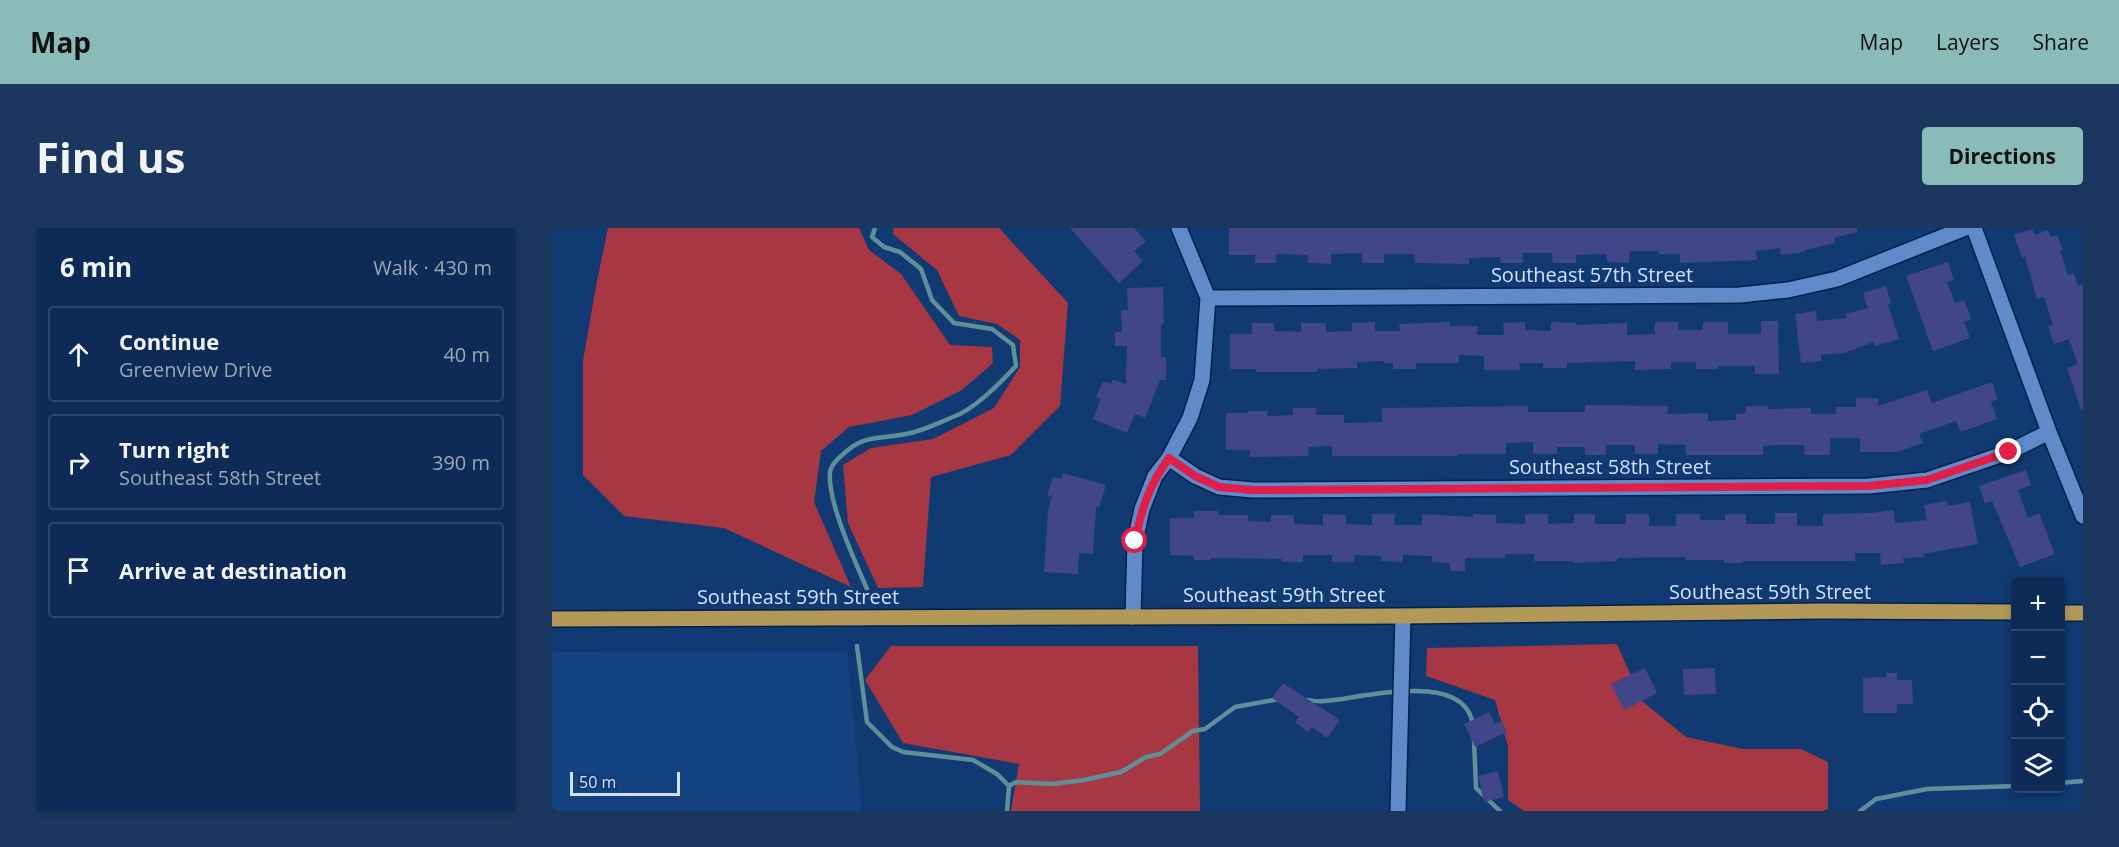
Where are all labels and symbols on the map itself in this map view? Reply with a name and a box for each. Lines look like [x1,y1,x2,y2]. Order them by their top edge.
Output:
street label: Southeast 57th Street [1491,261,1693,288]
route end [1995,438,2021,464]
street label: Southeast 58th Street [1509,453,1711,480]
route start [1121,527,1147,553]
street label: Southeast 59th Street [1669,578,1871,605]
street label: Southeast 59th Street [1183,581,1385,608]
street label: Southeast 59th Street [697,583,899,610]
scale bar [570,769,680,796]

